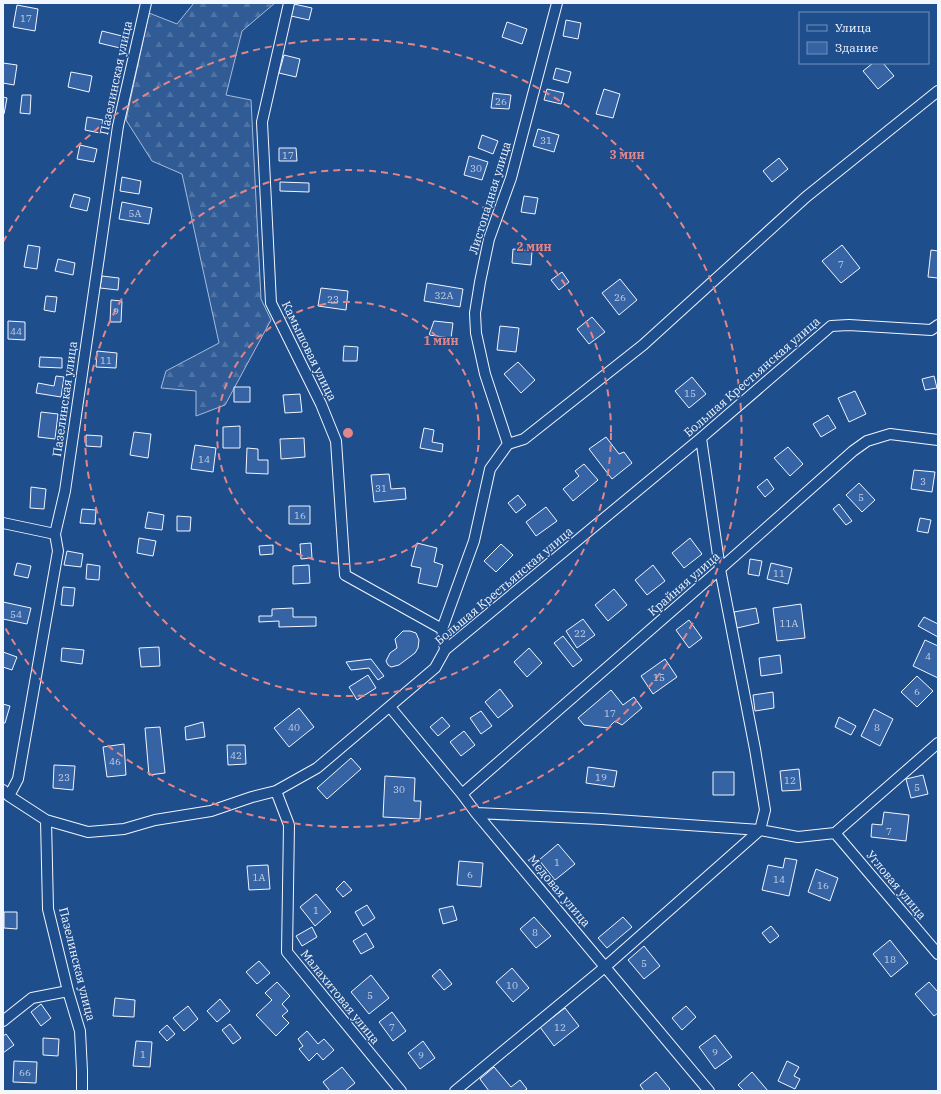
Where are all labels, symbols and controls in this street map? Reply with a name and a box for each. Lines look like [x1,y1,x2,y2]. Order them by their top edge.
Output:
house number: 17 [20,12,32,25]
legend [799,12,929,64]
street label: Пазелинская улица [96,19,135,136]
text: Улица [835,20,872,35]
text: Здание [835,40,878,55]
house number: 26 [495,95,507,108]
house number: 31 [540,134,552,147]
street label: Листопадная улица [465,139,514,256]
text: 3 мин [609,147,645,162]
house number: 17 [282,149,294,162]
house number: 30 [470,162,482,175]
house number: 5А [129,207,142,220]
text: 2 мин [516,239,552,254]
house number: 7 [838,258,844,271]
house number: 32А [435,289,454,302]
house number: 26 [614,291,626,304]
house number: 23 [327,293,339,306]
street label: Камышовая улица [279,298,340,404]
house number: 9 [113,305,119,318]
street label: Большая Крестьянская улица [681,313,823,440]
house number: 44 [10,325,22,338]
text: 1 мин [423,333,459,348]
street label: Пазелинская улица [49,340,80,458]
house number: 11 [100,354,112,367]
house number: 15 [684,387,696,400]
centre of rings [341,426,355,440]
house number: 14 [198,453,210,466]
house number: 3 [920,475,926,488]
house number: 31 [375,482,387,495]
house number: 5 [858,491,864,504]
house number: 16 [294,509,306,522]
street label: Большая Крестьянская улица [432,523,576,648]
street label: Крайняя улица [645,548,723,619]
house number: 11 [773,567,785,580]
house number: 54 [10,608,22,621]
house number: 11А [780,617,799,630]
house number: 22 [574,627,586,640]
house number: 4 [925,650,931,663]
house number: 15 [653,671,665,684]
house number: 6 [914,685,920,698]
house number: 17 [604,707,616,720]
house number: 40 [288,721,300,734]
house number: 8 [874,721,880,734]
house number: 42 [230,749,242,762]
house number: 46 [109,755,121,768]
house number: 23 [58,771,70,784]
house number: 19 [595,771,607,784]
house number: 12 [784,774,796,787]
house number: 5 [914,781,920,794]
house number: 30 [393,783,405,796]
house number: 7 [886,825,892,838]
street label: Угловая улица [863,847,930,922]
street label: Медовая улица [525,852,594,930]
house number: 1 [554,856,560,869]
house number: 6 [467,868,473,881]
house number: 1А [253,871,266,884]
house number: 14 [773,873,785,886]
house number: 16 [817,879,829,892]
house number: 1 [313,904,319,917]
street label: Пазелинская улица [56,906,99,1023]
house number: 8 [532,926,538,939]
street label: Малахитовая улица [298,946,383,1047]
house number: 18 [884,953,896,966]
house number: 5 [641,957,647,970]
house number: 10 [506,979,518,992]
house number: 5 [367,989,373,1002]
house number: 7 [389,1021,395,1034]
house number: 12 [554,1021,566,1034]
house number: 9 [712,1046,718,1059]
house number: 1 [140,1048,146,1061]
house number: 9 [418,1049,424,1062]
house number: 66 [19,1066,31,1079]

